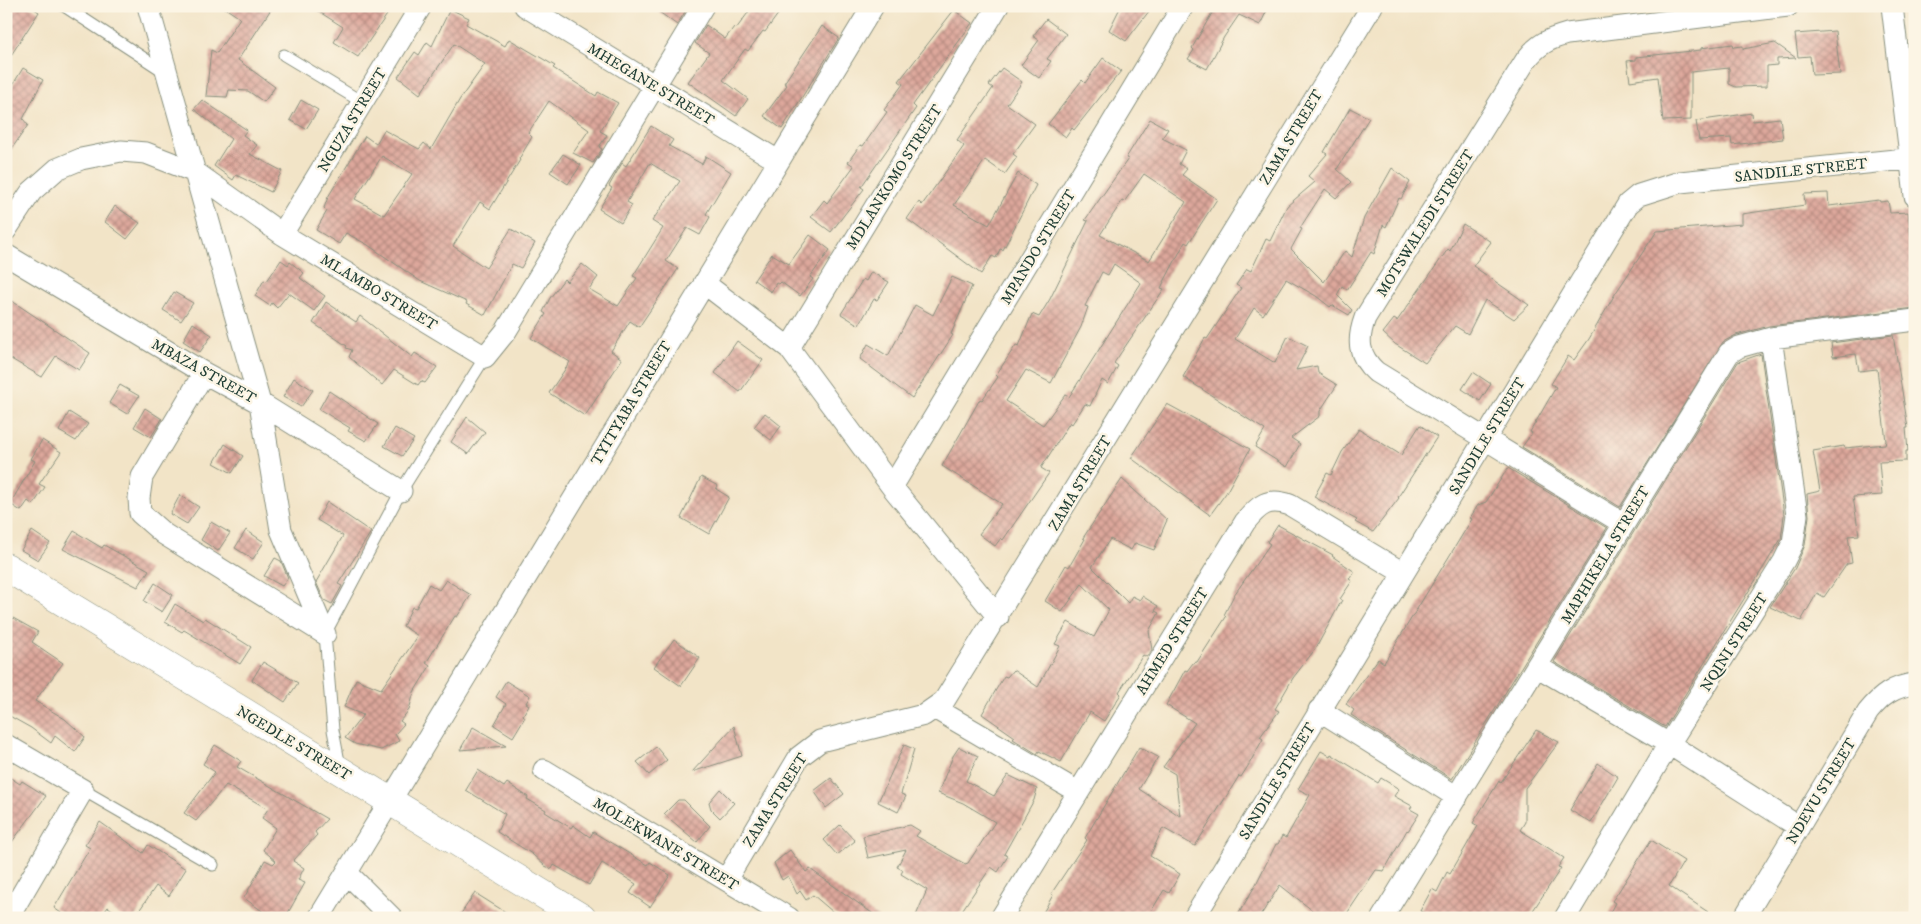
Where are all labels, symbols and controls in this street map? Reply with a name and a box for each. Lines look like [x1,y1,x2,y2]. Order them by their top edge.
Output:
street label: MHEGANE STREET [584,39,718,130]
street label: NGUZA STREET [314,64,391,176]
street label: ZAMA STREET [1256,86,1328,188]
street label: MDLANKOMO STREET [842,101,947,253]
street label: MOTSWALEDI STREET [1372,146,1479,300]
street label: SANDILE STREET [1734,154,1869,187]
street label: MPANDO STREET [997,186,1081,308]
street label: MLAMBO STREET [317,250,441,335]
street label: MBAZA STREET [148,335,260,408]
street label: TYITYABA STREET [587,337,676,469]
street label: SANDILE STREET [1445,374,1530,498]
street label: ZAMA STREET [1045,432,1117,534]
street label: MAPHIKELA STREET [1557,482,1654,628]
street label: AHMED STREET [1132,584,1213,698]
street label: NQINI STREET [1696,589,1773,695]
street label: NGEDLE STREET [233,702,355,786]
street label: SANDILE STREET [1235,719,1320,843]
street label: NDEVU STREET [1782,734,1861,848]
street label: ZAMA STREET [739,749,812,851]
street label: MOLEKWANE STREET [589,793,743,896]

